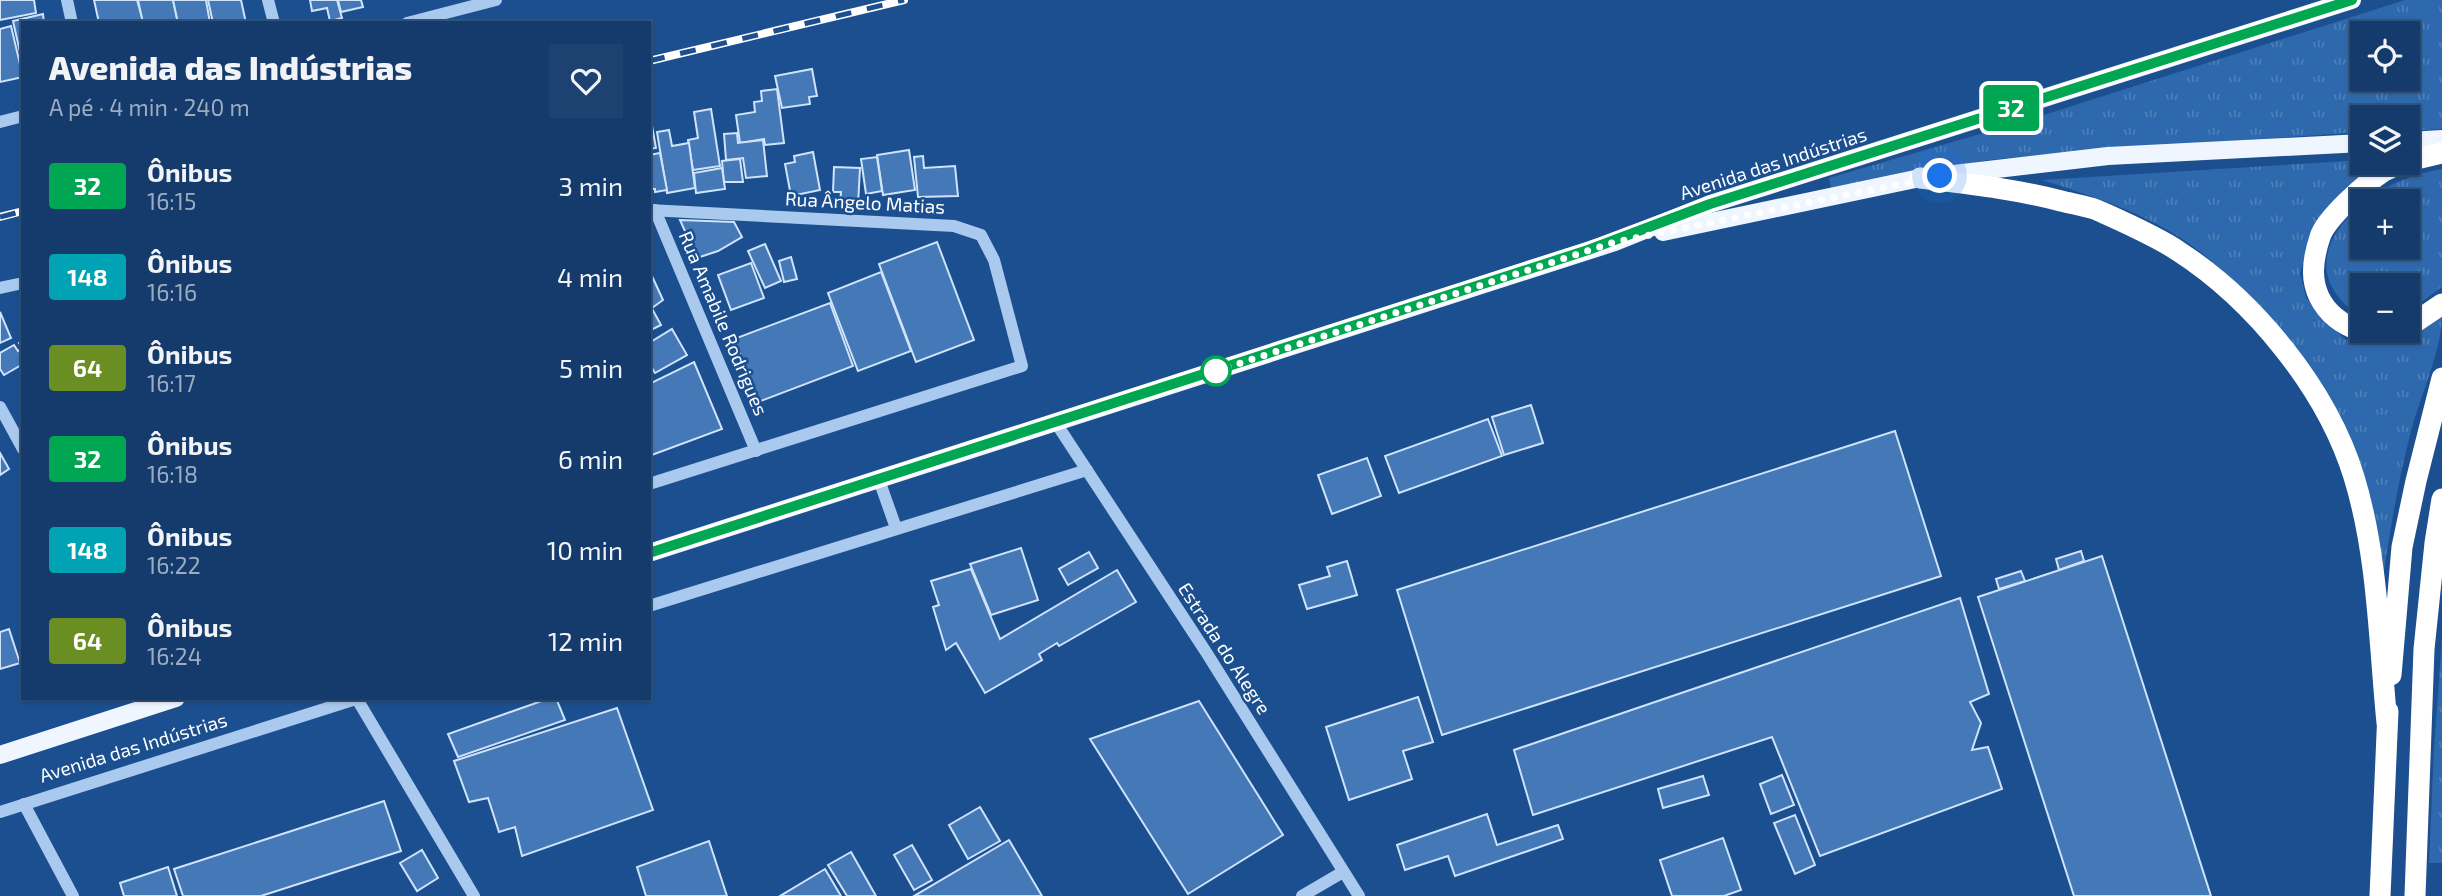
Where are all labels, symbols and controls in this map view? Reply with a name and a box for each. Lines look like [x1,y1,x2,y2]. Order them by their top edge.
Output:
map controls [2350,21,2420,343]
button: locate [2350,21,2420,91]
button: heart [549,44,623,118]
text: Avenida das Indústrias [49,47,412,87]
line badge: 32 [1980,85,2042,131]
text: A pé · 4 min · 240 m [49,93,250,121]
text: 32 [1997,93,2025,122]
button: layers [2350,105,2420,175]
street label: Avenida das Indústrias [1677,122,1869,204]
text: Ônibus [147,156,232,187]
your location [1922,158,1957,193]
text: 3 min [558,170,623,201]
text: 32 [74,171,101,200]
street label: Rua Ângelo Matias [784,186,946,218]
text: 16:15 [147,187,196,215]
button: + [2350,189,2420,259]
street label: Rua Amabile Rodrigues [675,227,773,419]
text: Ônibus [147,247,232,278]
text: 4 min [557,261,623,292]
text: 148 [67,262,108,291]
button: − [2350,273,2420,343]
text: 16:16 [147,278,197,306]
text: Ônibus [147,338,232,369]
text: 5 min [559,352,623,383]
text: 64 [73,353,102,382]
unlabelled marker [1201,356,1231,386]
text: 16:17 [147,369,196,397]
text: Ônibus [147,429,232,460]
text: 6 min [558,443,623,474]
text: 32 [74,444,101,473]
text: 16:18 [147,460,198,488]
text: Ônibus [147,520,232,551]
text: 10 min [547,534,623,565]
text: 148 [67,535,108,564]
text: 16:22 [147,551,201,579]
street label: Estrada do Alegre [1174,578,1276,718]
text: Ônibus [147,611,232,642]
text: 12 min [548,625,623,656]
text: 64 [73,626,102,655]
text: 16:24 [147,642,202,670]
street label: Avenida das Indústrias [36,707,230,787]

